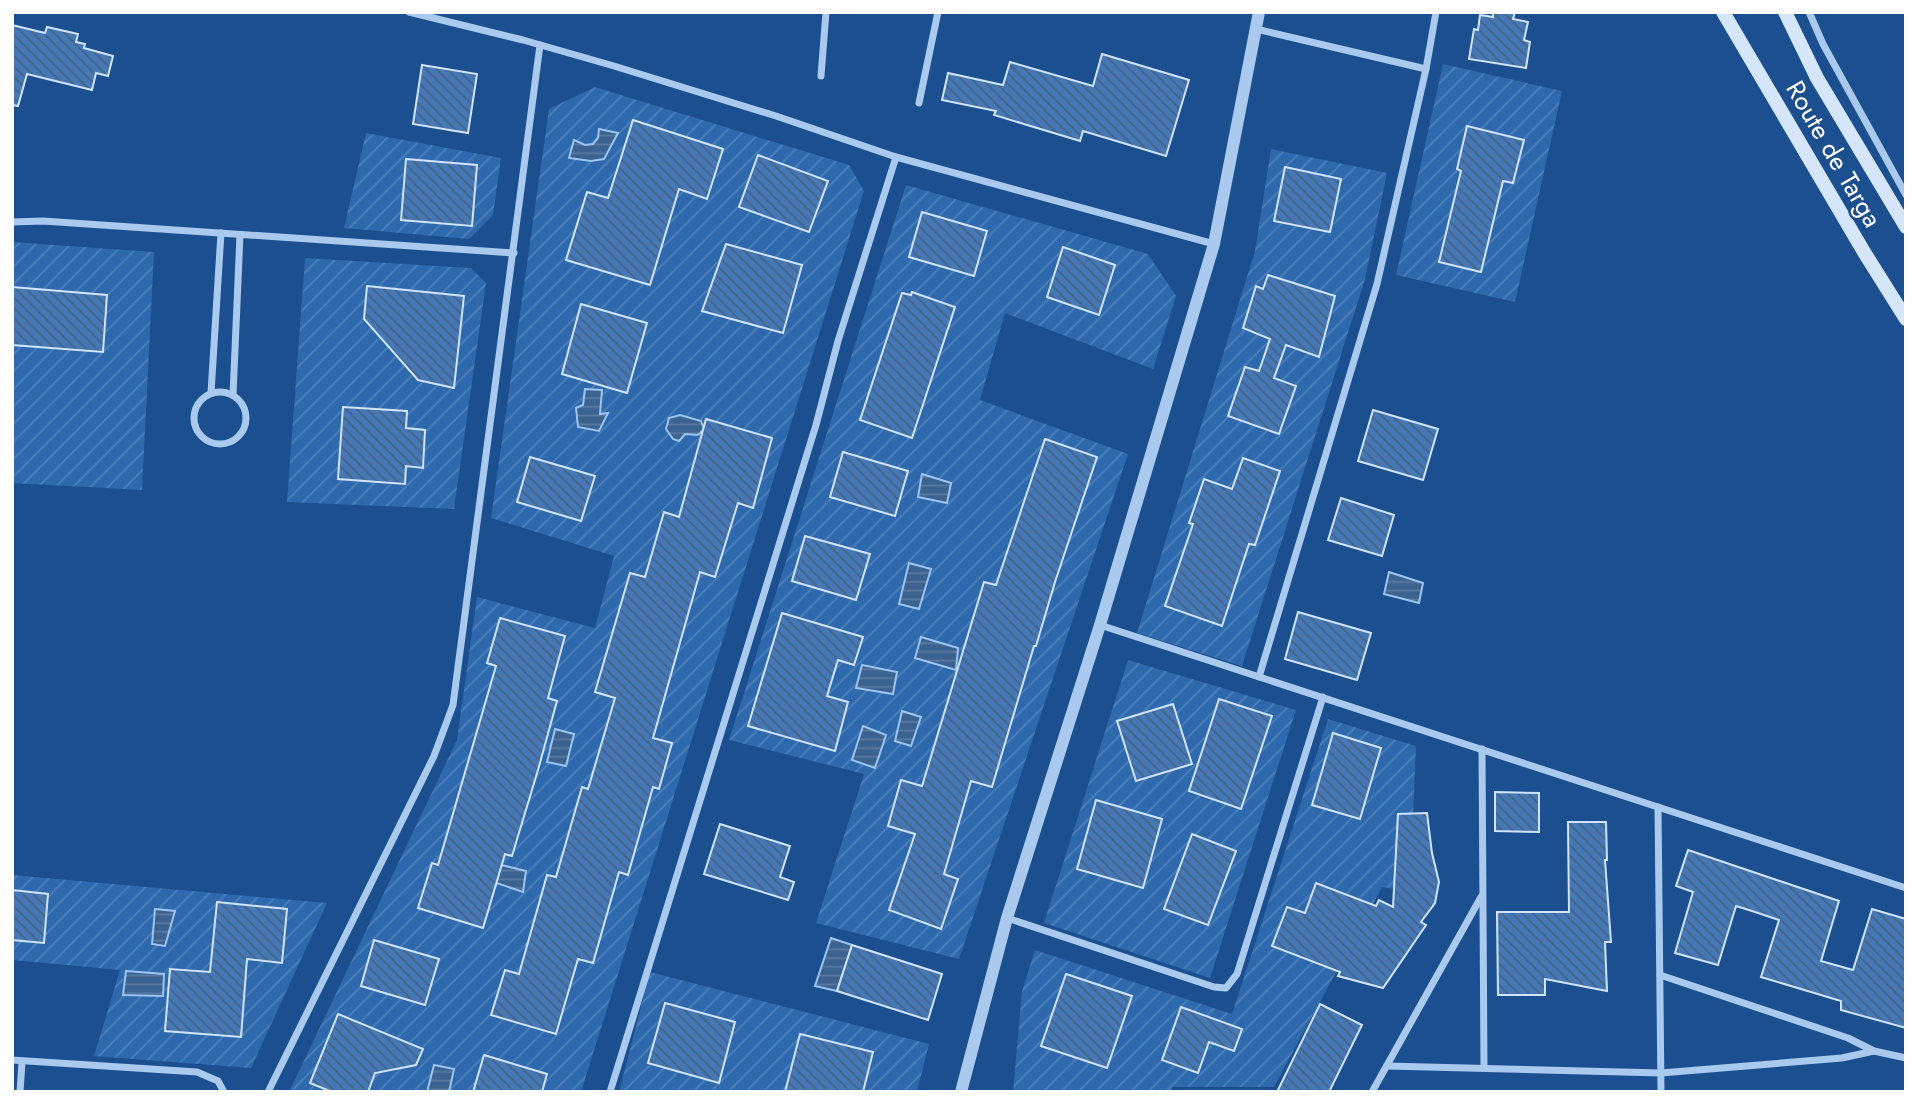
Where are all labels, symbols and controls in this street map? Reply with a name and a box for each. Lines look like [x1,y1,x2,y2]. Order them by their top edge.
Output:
street label: Route de Targa [1777,74,1891,234]

